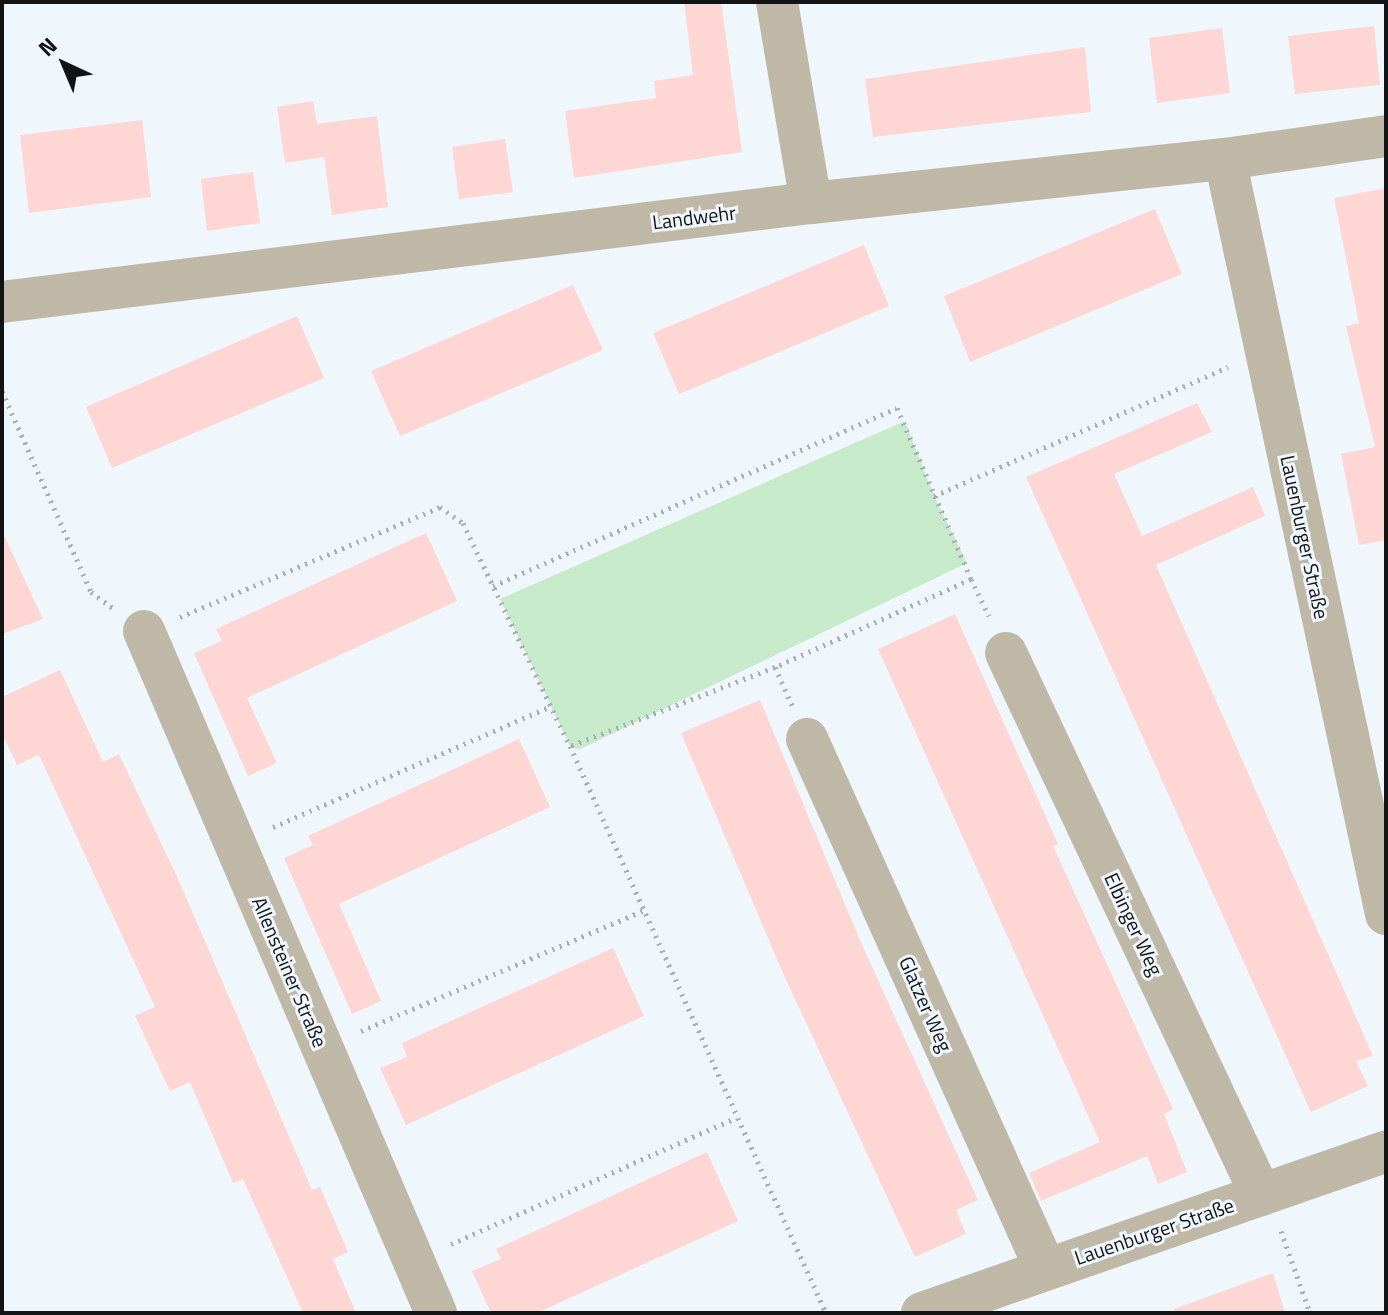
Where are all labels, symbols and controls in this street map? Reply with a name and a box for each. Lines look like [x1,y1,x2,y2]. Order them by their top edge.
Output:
north arrow [24,24,104,104]
text: N [30,29,65,64]
street label: Landwehr [651,200,737,234]
street label: Lauenburger Straße [1276,453,1334,621]
street label: Elbinger Weg [1100,869,1168,979]
street label: Allensteiner Straße [247,893,333,1051]
street label: Glatzer Weg [894,952,958,1056]
street label: Lauenburger Straße [1071,1192,1237,1270]

